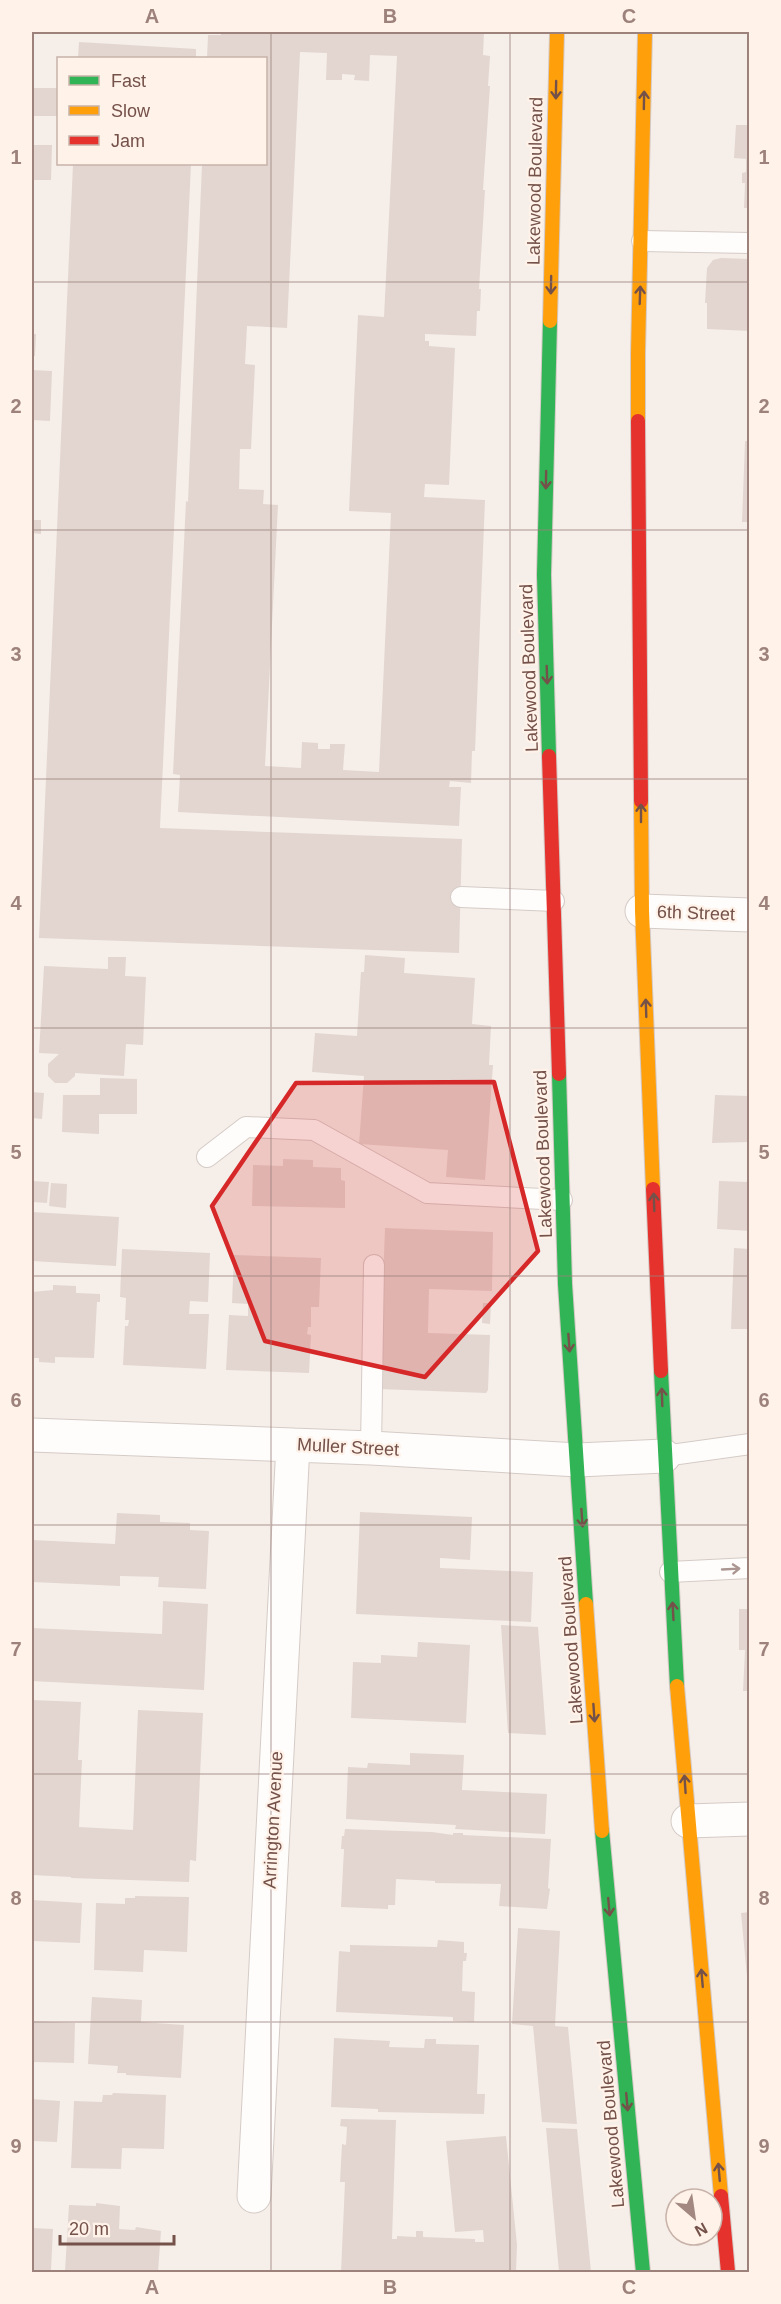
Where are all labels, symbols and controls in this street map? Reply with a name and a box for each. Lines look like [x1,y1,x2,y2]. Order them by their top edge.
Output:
text: A [145,5,159,27]
text: B [383,5,397,27]
text: C [622,5,636,27]
legend [57,57,267,165]
text: Fast [111,71,146,91]
one-way arrow [550,79,561,99]
one-way arrow [638,90,650,110]
street label: Lakewood Boulevard [524,97,546,265]
text: Slow [111,101,151,121]
text: Jam [111,131,145,151]
text: 1 [10,146,22,168]
text: 1 [758,146,770,168]
one-way arrow [545,274,557,294]
one-way arrow [634,285,646,305]
text: 2 [10,395,22,417]
text: 2 [758,395,770,417]
one-way arrow [541,469,552,489]
street label: Lakewood Boulevard [516,584,542,752]
text: 3 [10,643,22,665]
text: 3 [758,643,770,665]
one-way arrow [541,664,553,684]
one-way arrow [636,803,647,823]
text: 4 [10,892,22,914]
text: 4 [758,892,770,914]
street label: 6th Street [657,902,735,924]
one-way arrow [640,998,652,1018]
street label: Lakewood Boulevard [530,1070,556,1238]
text: 5 [10,1141,22,1163]
text: 5 [758,1141,770,1163]
one-way arrow [648,1193,660,1213]
one-way arrow [564,1332,575,1352]
one-way arrow [656,1388,667,1408]
text: 6 [10,1389,22,1411]
text: 6 [758,1389,770,1411]
street label: Muller Street [297,1434,399,1460]
one-way arrow [576,1508,587,1528]
street label: Lakewood Boulevard [555,1555,587,1725]
one-way arrow [720,1564,740,1575]
one-way arrow [667,1601,678,1621]
text: 7 [10,1638,22,1660]
text: 7 [758,1638,770,1660]
one-way arrow [589,1703,600,1723]
street label: Arrington Avenue [259,1751,287,1889]
one-way arrow [679,1774,690,1794]
text: 8 [10,1887,22,1909]
text: 8 [758,1887,770,1909]
one-way arrow [604,1897,615,1917]
one-way arrow [696,1969,707,1989]
street label: Lakewood Boulevard [594,2039,628,2209]
one-way arrow [622,2091,633,2111]
text: 9 [10,2135,22,2157]
text: 9 [758,2135,770,2157]
one-way arrow [713,2163,724,2183]
north arrow [664,2187,724,2247]
scale bar [60,2208,174,2246]
text: 20 m [69,2219,109,2239]
text: N [692,2219,710,2240]
text: A [145,2276,159,2298]
text: B [383,2276,397,2298]
text: C [622,2276,636,2298]

